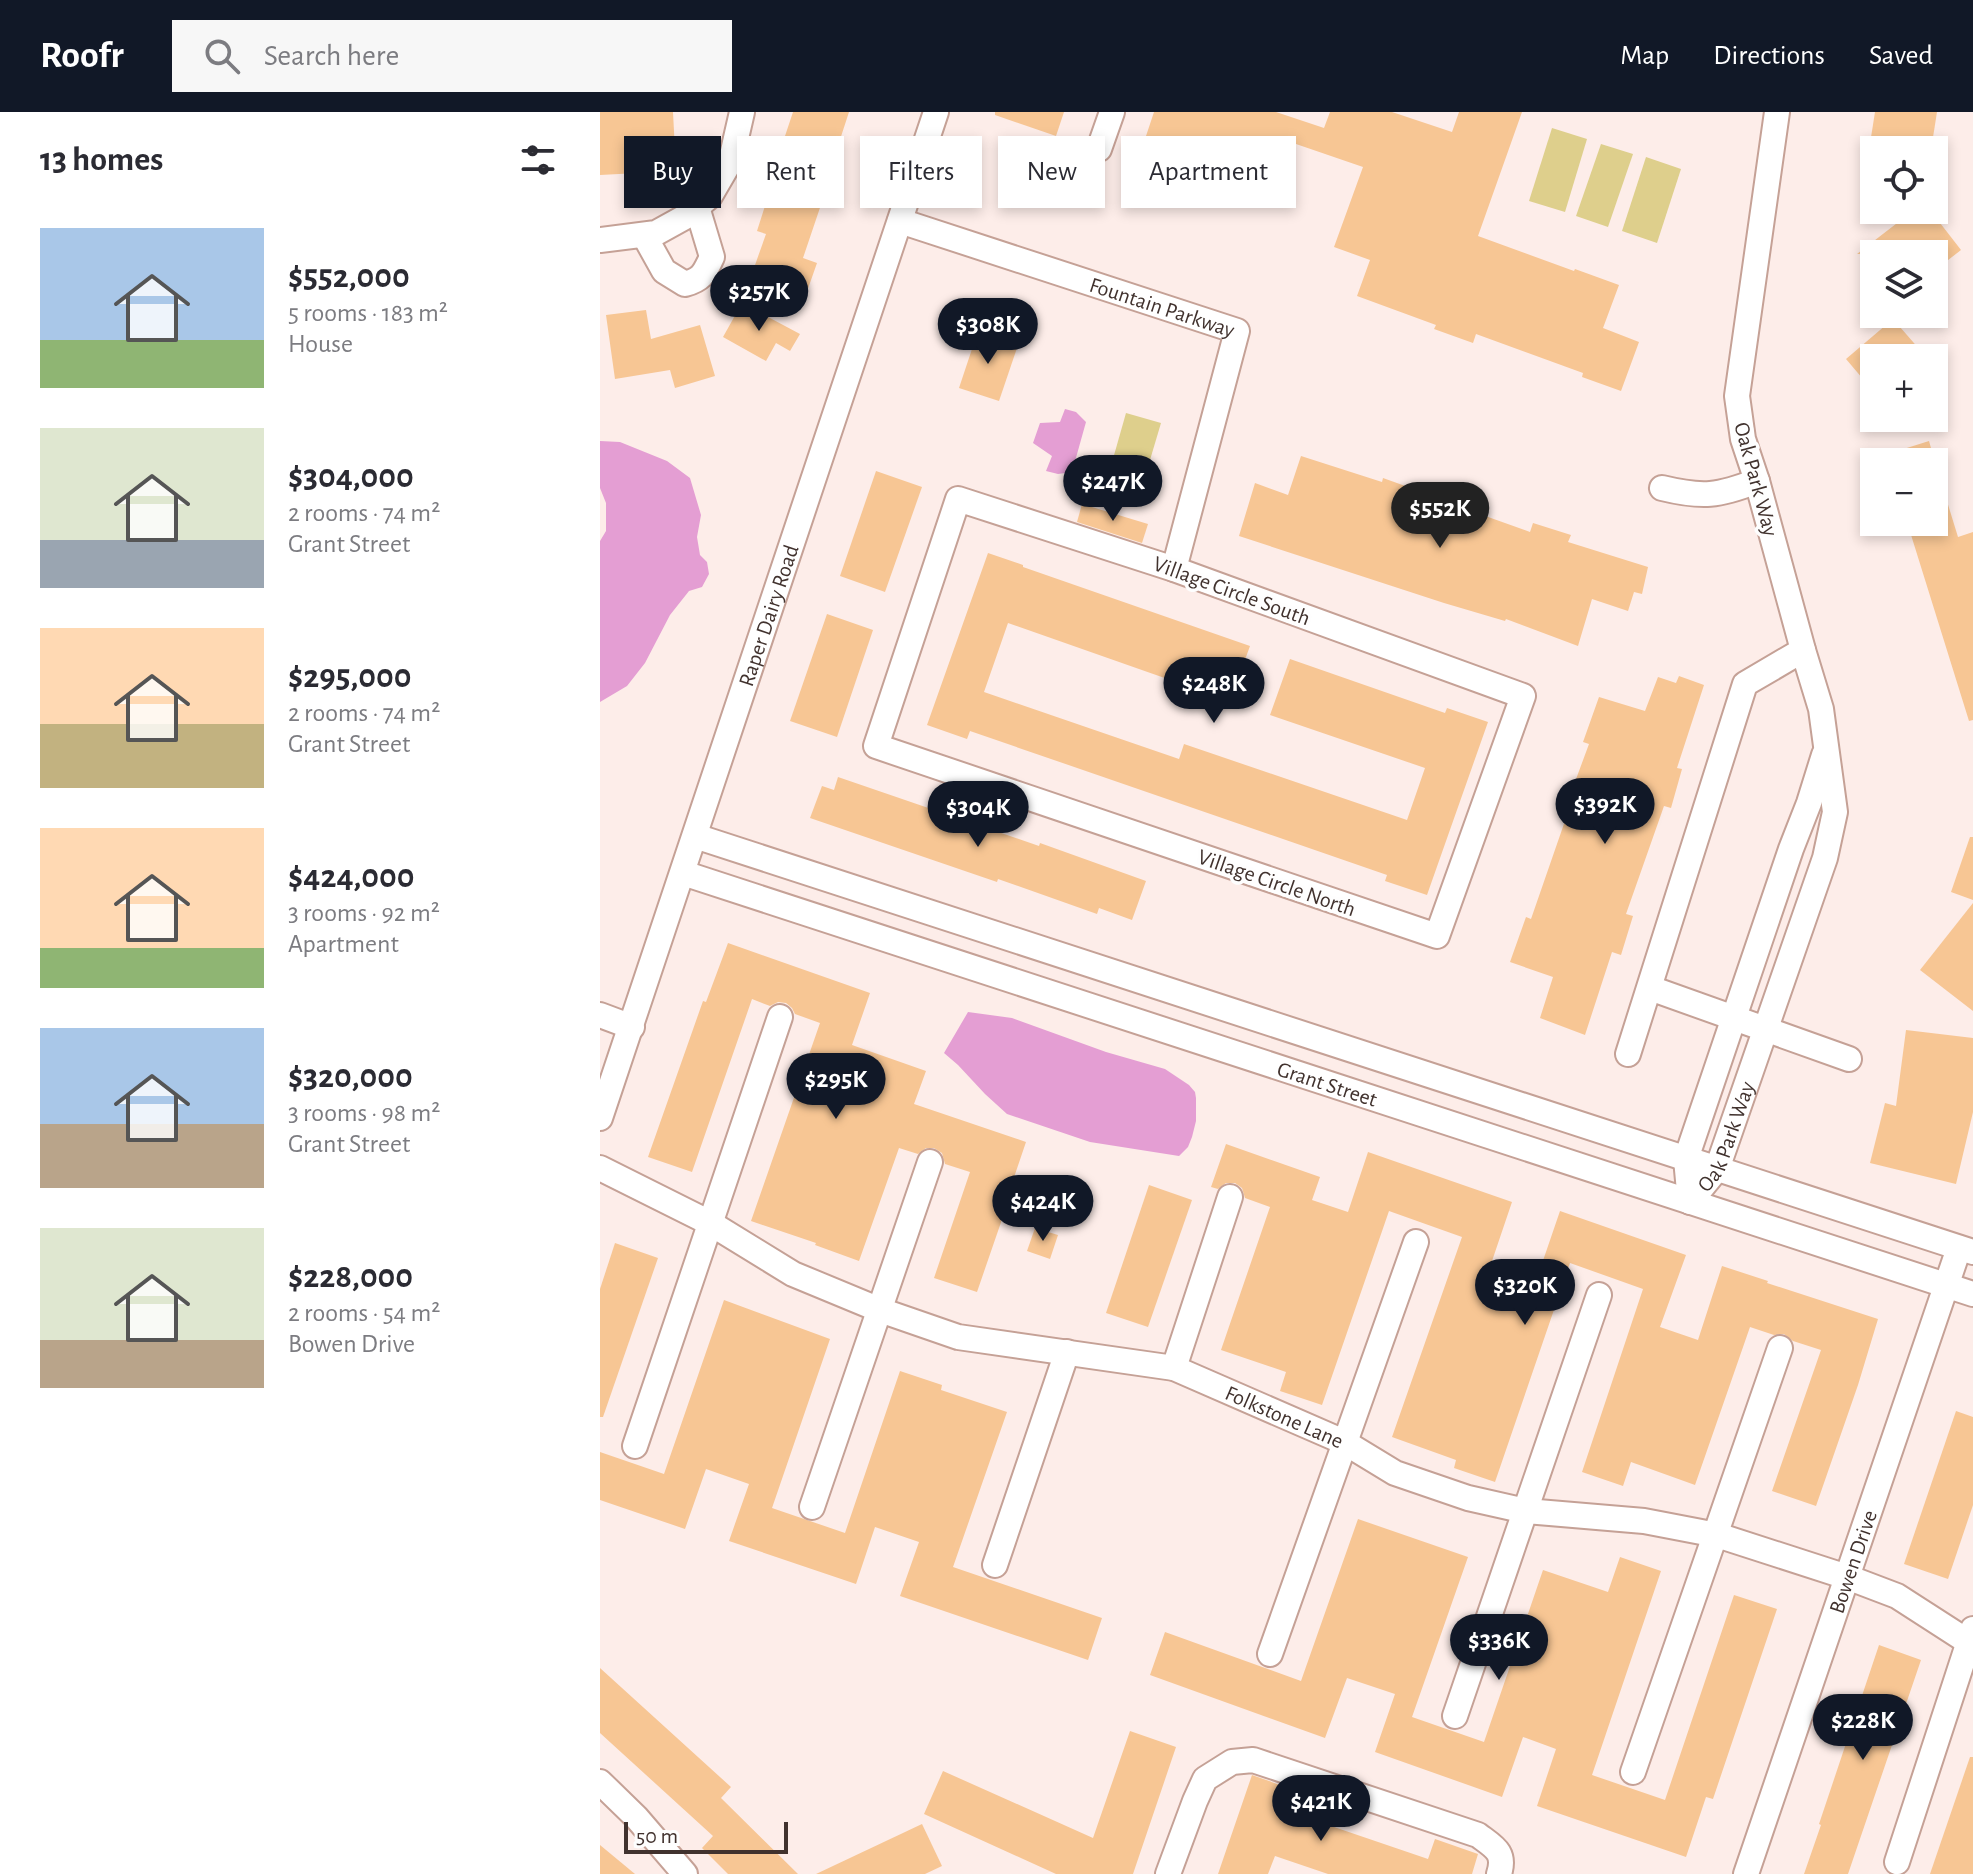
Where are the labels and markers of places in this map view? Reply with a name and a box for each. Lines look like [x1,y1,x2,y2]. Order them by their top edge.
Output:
pin: $257K [703,265,815,333]
pin: $308K [932,298,1044,366]
pin: $247K [1057,455,1169,523]
pin: $552K [1384,482,1496,550]
pin: $248K [1158,657,1270,725]
pin: $392K [1549,778,1661,846]
pin: $304K [922,781,1034,849]
pin: $295K [780,1053,892,1121]
pin: $424K [987,1175,1099,1243]
pin: $320K [1469,1259,1581,1327]
pin: $336K [1443,1614,1555,1682]
pin: $228K [1807,1694,1919,1762]
pin: $421K [1265,1775,1377,1843]

